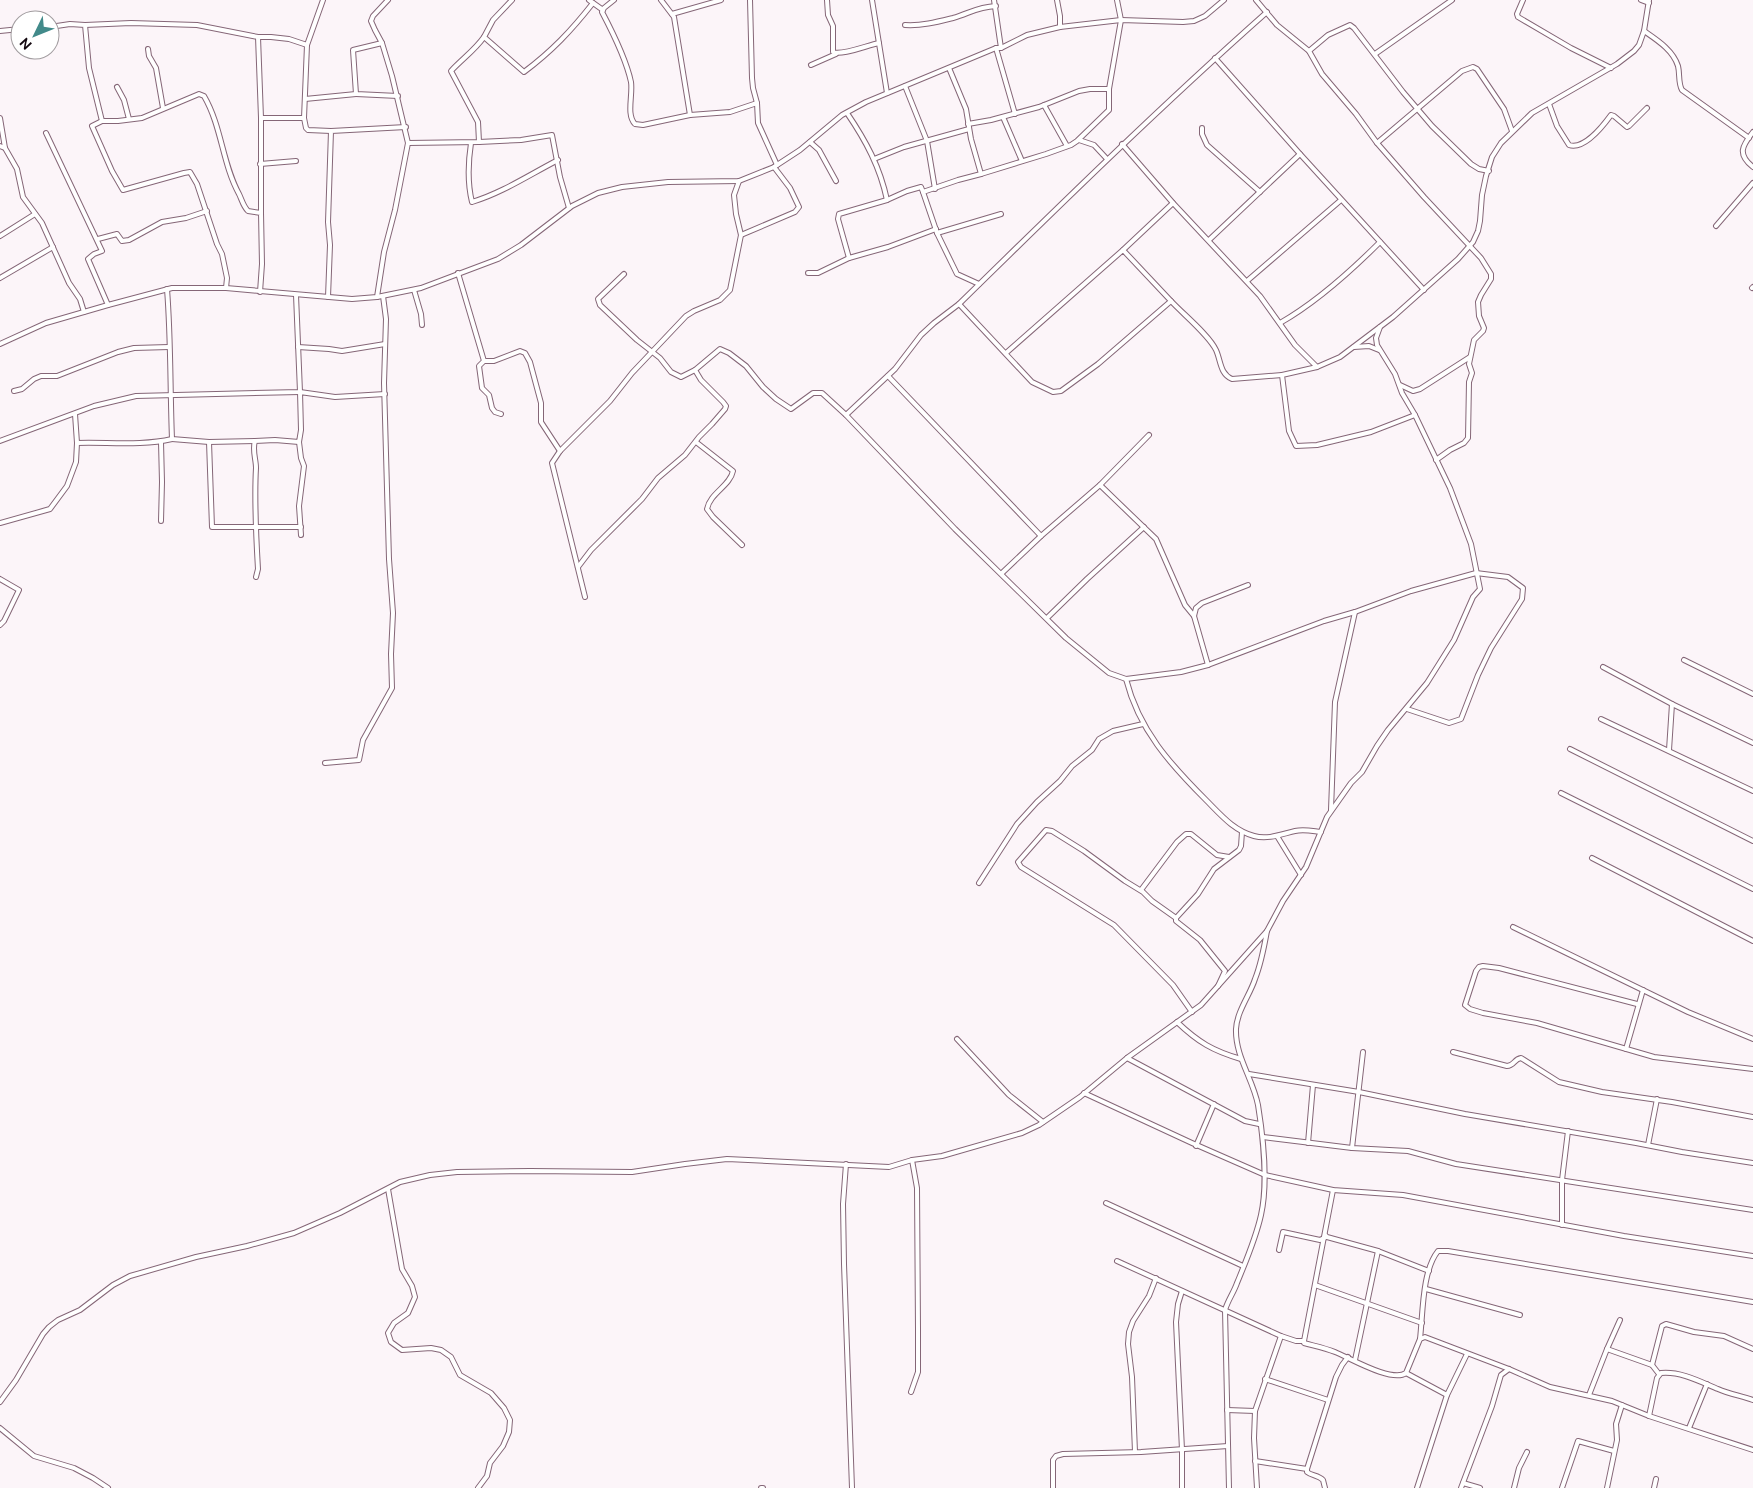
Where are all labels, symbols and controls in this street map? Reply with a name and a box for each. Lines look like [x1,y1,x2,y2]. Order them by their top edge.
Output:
north arrow [10,10,60,60]
text: N [16,35,35,53]

